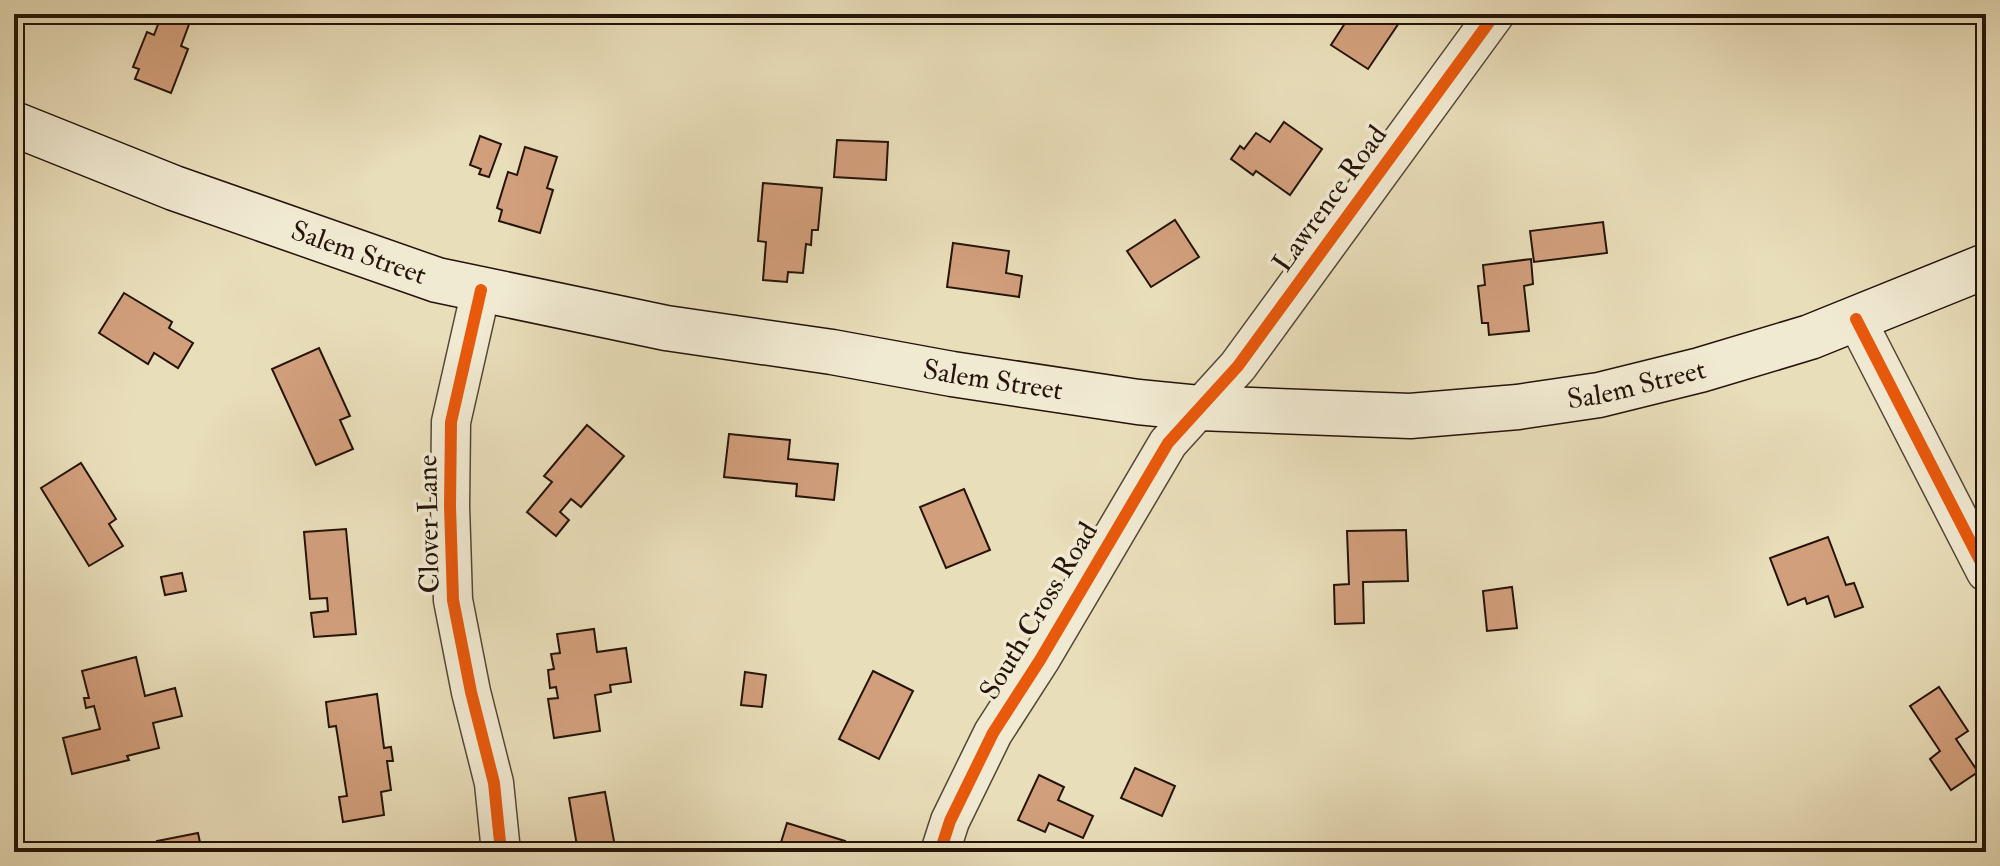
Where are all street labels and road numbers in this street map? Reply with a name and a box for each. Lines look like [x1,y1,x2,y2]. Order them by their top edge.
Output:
street label: Lawrence Road [1265,119,1395,279]
street label: Salem Street [286,213,431,292]
street label: Salem Street [920,352,1065,408]
street label: Salem Street [1565,352,1710,417]
street label: Clover Lane [410,454,448,594]
street label: South Cross Road [972,516,1106,706]

